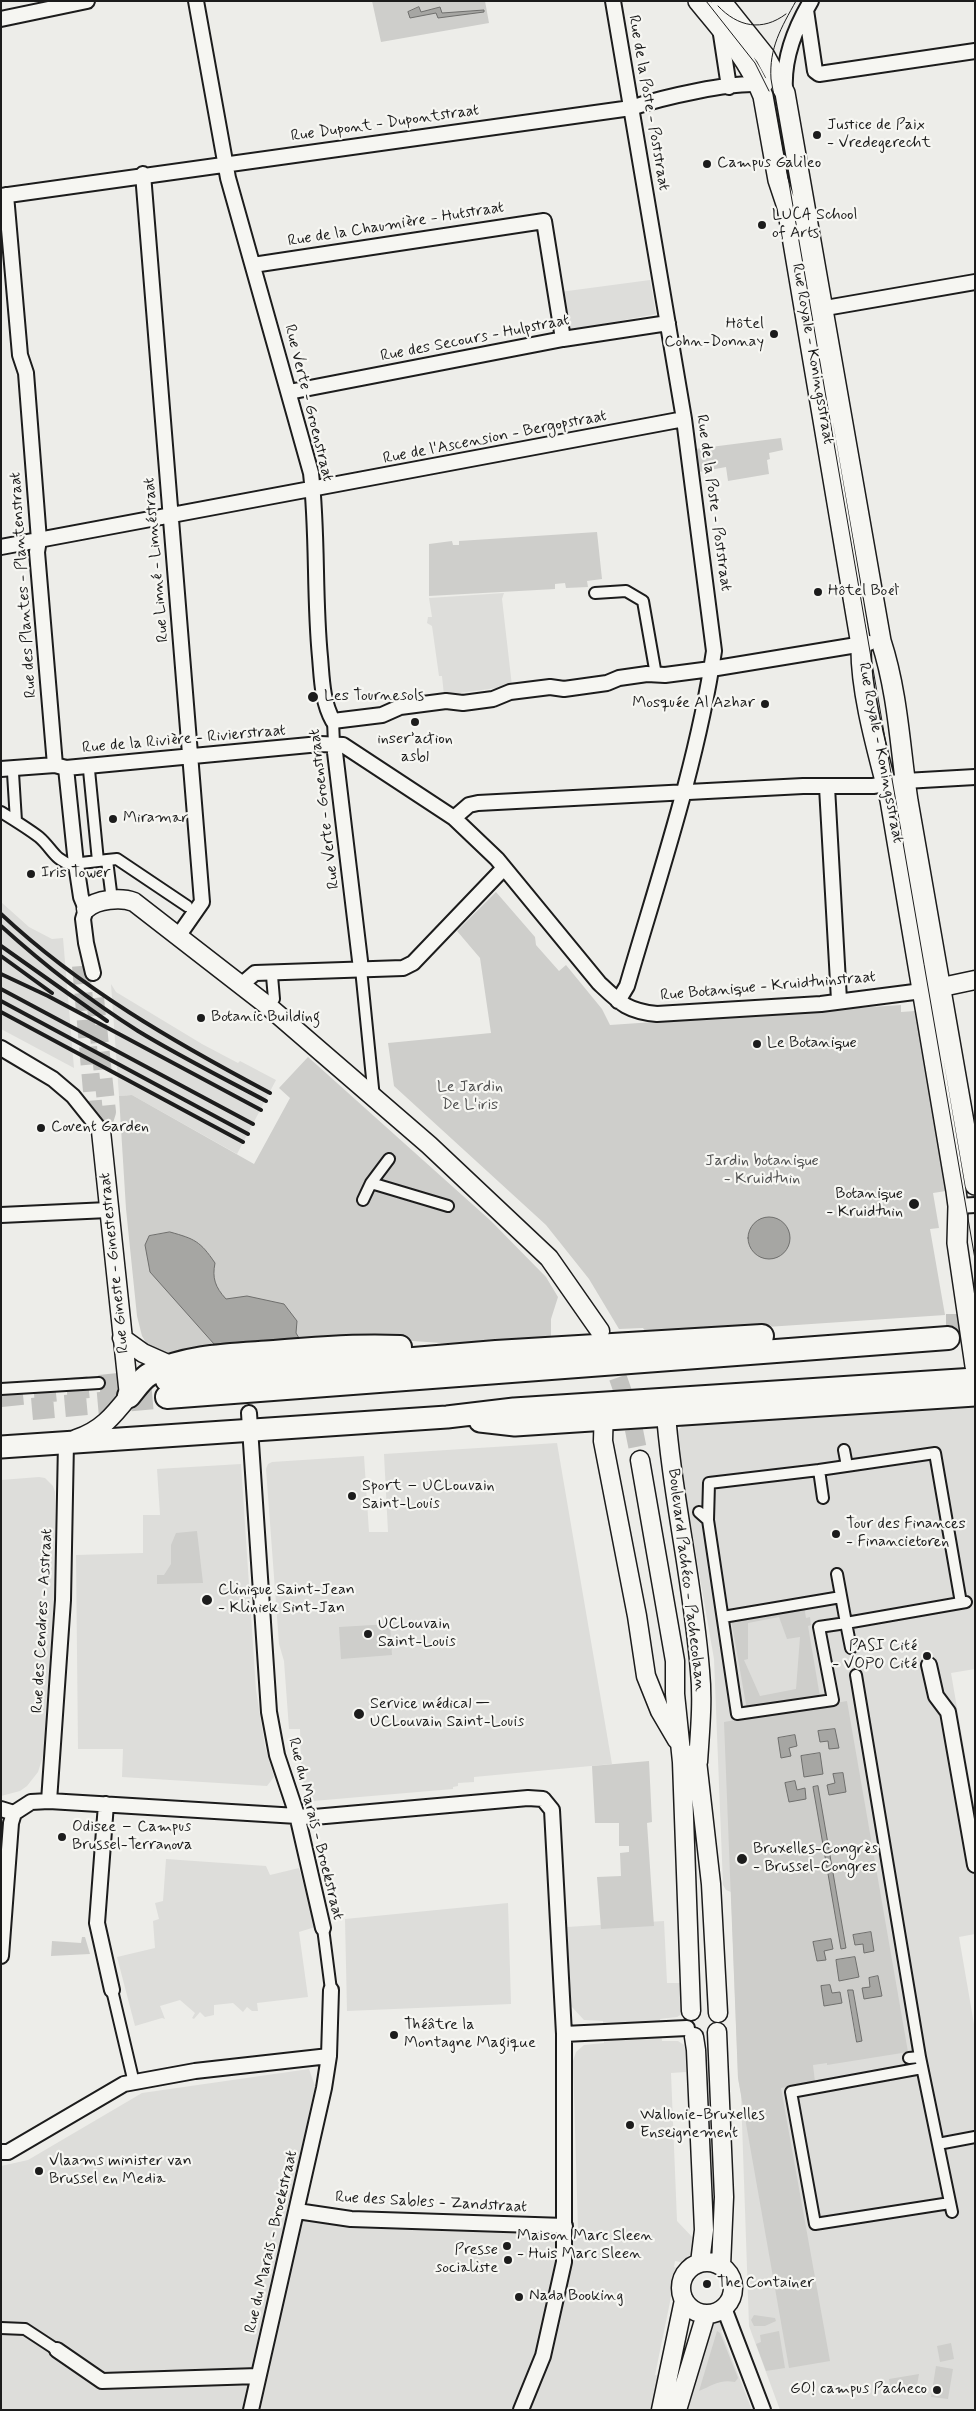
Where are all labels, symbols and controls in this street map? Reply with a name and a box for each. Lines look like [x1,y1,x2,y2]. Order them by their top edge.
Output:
street label: Rue de la Poste - Poststraat [623,14,673,192]
street label: Rue Dupont - Dupontstraat [290,101,480,147]
place label: Justice de Paix - Vredegerecht [827,116,931,154]
marker: Justice de Paix - Vredegerecht [811,129,823,141]
place label: Campus Galileo [717,154,821,174]
marker: Campus Galileo [701,158,713,170]
street label: Rue de la Chaumière - Hutstraat [287,198,505,252]
place label: LUCA School of Arts [772,206,857,244]
marker: LUCA School of Arts [756,219,768,231]
street label: Rue Royale - Koningsstraat [787,262,837,446]
street label: Rue des Secours - Hulpstraat [379,311,571,367]
place label: Hôtel Cohn-Donnay [664,315,764,353]
street label: Rue Verte - Groenstraat [279,323,337,483]
marker: Hôtel Cohn-Donnay [768,328,780,340]
street label: Rue de l'Ascension - Bergopstraat [382,407,608,469]
street label: Rue de la Poste - Poststraat [691,414,735,592]
street label: Rue des Plantes - Plantenstraat [7,471,41,699]
street label: Rue Linné - Linnéstraat [140,477,174,643]
place label: Hôtel Boël [828,582,898,602]
marker: Hôtel Boël [812,586,824,598]
street label: Rue Royale - Koningsstraat [853,661,907,845]
place label: Les Tournesols [324,687,424,707]
marker: Les Tournesols [306,690,320,704]
place label: Mosquée Al Azhar [632,694,755,714]
marker: Mosquée Al Azhar [759,698,771,710]
marker: inser’action asbl [409,716,421,728]
street label: Rue de la Rivière - Rivierstraat [81,722,287,758]
street label: Rue Verte - Groenstraat [306,728,344,890]
place label: inser’action asbl [377,730,453,768]
place label: Miramar [123,809,188,829]
marker: Miramar [107,813,119,825]
place label: Iris Tower [41,864,111,884]
marker: Iris Tower [25,868,37,880]
street label: Rue Botanique - Kruidtuinstraat [660,968,876,1006]
place label: Botanic Building [211,1008,320,1028]
marker: Botanic Building [195,1012,207,1024]
place label: Le Botanique [767,1034,857,1054]
marker: Le Botanique [751,1038,763,1050]
park label: Le Jardin De L'iris [437,1078,503,1116]
place label: Covent Garden [51,1118,149,1138]
marker: Covent Garden [35,1122,47,1134]
park label: Jardin botanique - Kruidtuin [705,1152,819,1190]
street label: Rue Gineste - Ginestestraat [96,1172,134,1354]
place label: Botanique - Kruidtuin [826,1185,903,1223]
marker: Botanique - Kruidtuin [907,1197,921,1211]
street label: Boulevard Pachéco - Pachecolaan [663,1467,709,1693]
place label: Sport – UCLouvain Saint-Louis [362,1477,495,1515]
marker: Sport – UCLouvain Saint-Louis [346,1490,358,1502]
place label: Tour des Finances - Financietoren [846,1515,966,1553]
street label: Rue des Cendres - Asstraat [29,1528,57,1714]
marker: Tour des Finances - Financietoren [830,1528,842,1540]
place label: Clinique Saint-Jean - Kliniek Sint-Jan [218,1581,355,1619]
marker: Clinique Saint-Jean - Kliniek Sint-Jan [200,1593,214,1607]
place label: UCLouvain Saint-Louis [378,1615,456,1653]
marker: UCLouvain Saint-Louis [362,1628,374,1640]
place label: PASI Cité - VOPO Cité [832,1637,917,1675]
marker: PASI Cité - VOPO Cité [921,1650,933,1662]
place label: Service médical — UCLouvain Saint-Louis [370,1695,524,1733]
marker: Service médical — UCLouvain Saint-Louis [352,1707,366,1721]
street label: Rue du Marais - Broekstraat [283,1736,347,1922]
place label: Odisee – Campus Brussel-Terranova [72,1818,192,1856]
marker: Odisee – Campus Brussel-Terranova [56,1831,68,1843]
place label: Bruxelles-Congrès - Brussel-Congres [753,1840,878,1878]
marker: Bruxelles-Congrès - Brussel-Congres [735,1852,749,1866]
place label: Théâtre la Montagne Magique [404,2016,536,2054]
marker: Théâtre la Montagne Magique [388,2029,400,2041]
place label: Wallonie-Bruxelles Enseignement [640,2106,765,2144]
marker: Wallonie-Bruxelles Enseignement [624,2119,636,2131]
street label: Rue du Marais - Broekstraat [242,2149,302,2335]
place label: Vlaams minister van Brussel en Media [49,2152,192,2190]
marker: Vlaams minister van Brussel en Media [33,2165,45,2177]
street label: Rue des Sables - Zandstraat [335,2188,527,2218]
place label: Maison Marc Sleen - Huis Marc Sleen [517,2227,653,2265]
marker: Maison Marc Sleen - Huis Marc Sleen [501,2240,513,2252]
place label: Presse socialiste [435,2241,498,2279]
marker: Presse socialiste [502,2254,514,2266]
place label: The Container [717,2274,814,2294]
marker: The Container [701,2278,713,2290]
place label: Nada Booking [529,2287,623,2307]
marker: Nada Booking [513,2291,525,2303]
place label: GO! campus Pacheco [790,2380,927,2400]
marker: GO! campus Pacheco [931,2384,943,2396]

